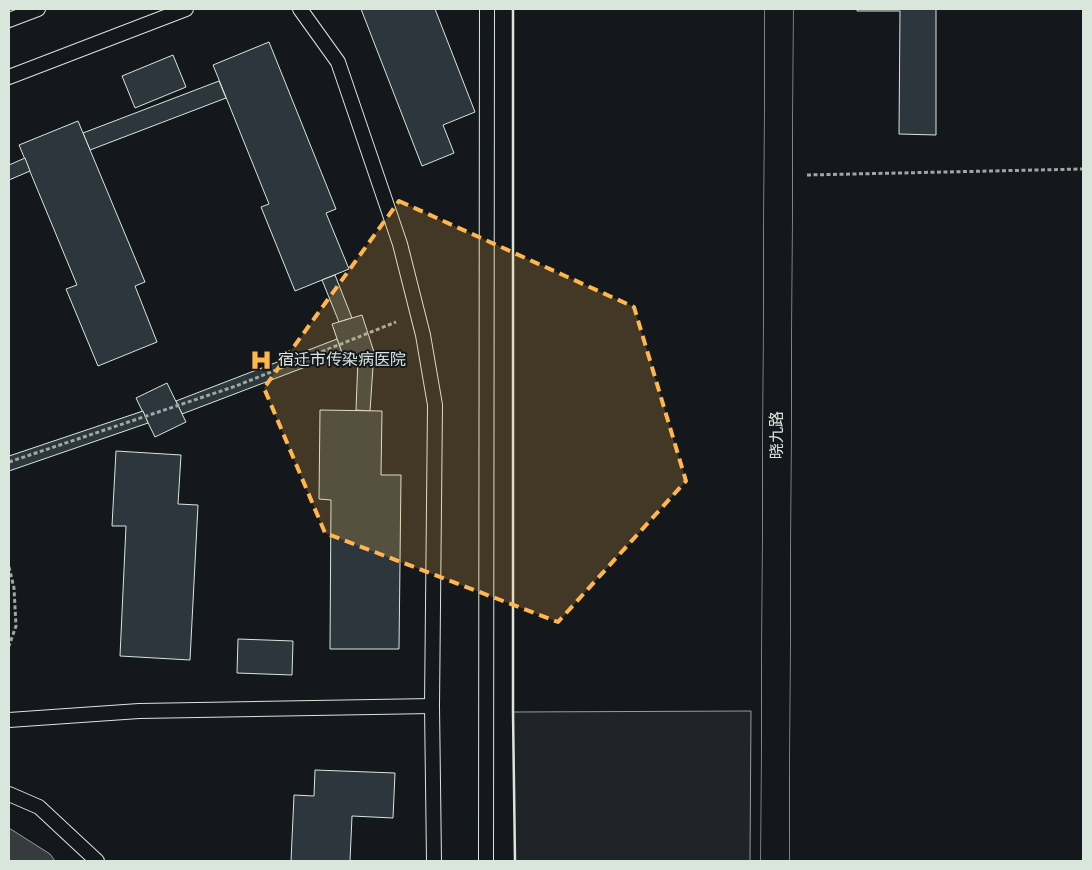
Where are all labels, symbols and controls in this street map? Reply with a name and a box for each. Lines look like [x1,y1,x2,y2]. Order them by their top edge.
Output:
hospital icon: 宿迁市传染病医院 [248,347,274,373]
place label: 宿迁市传染病医院 [278,351,406,370]
street label: 晓九路 [768,411,787,459]

